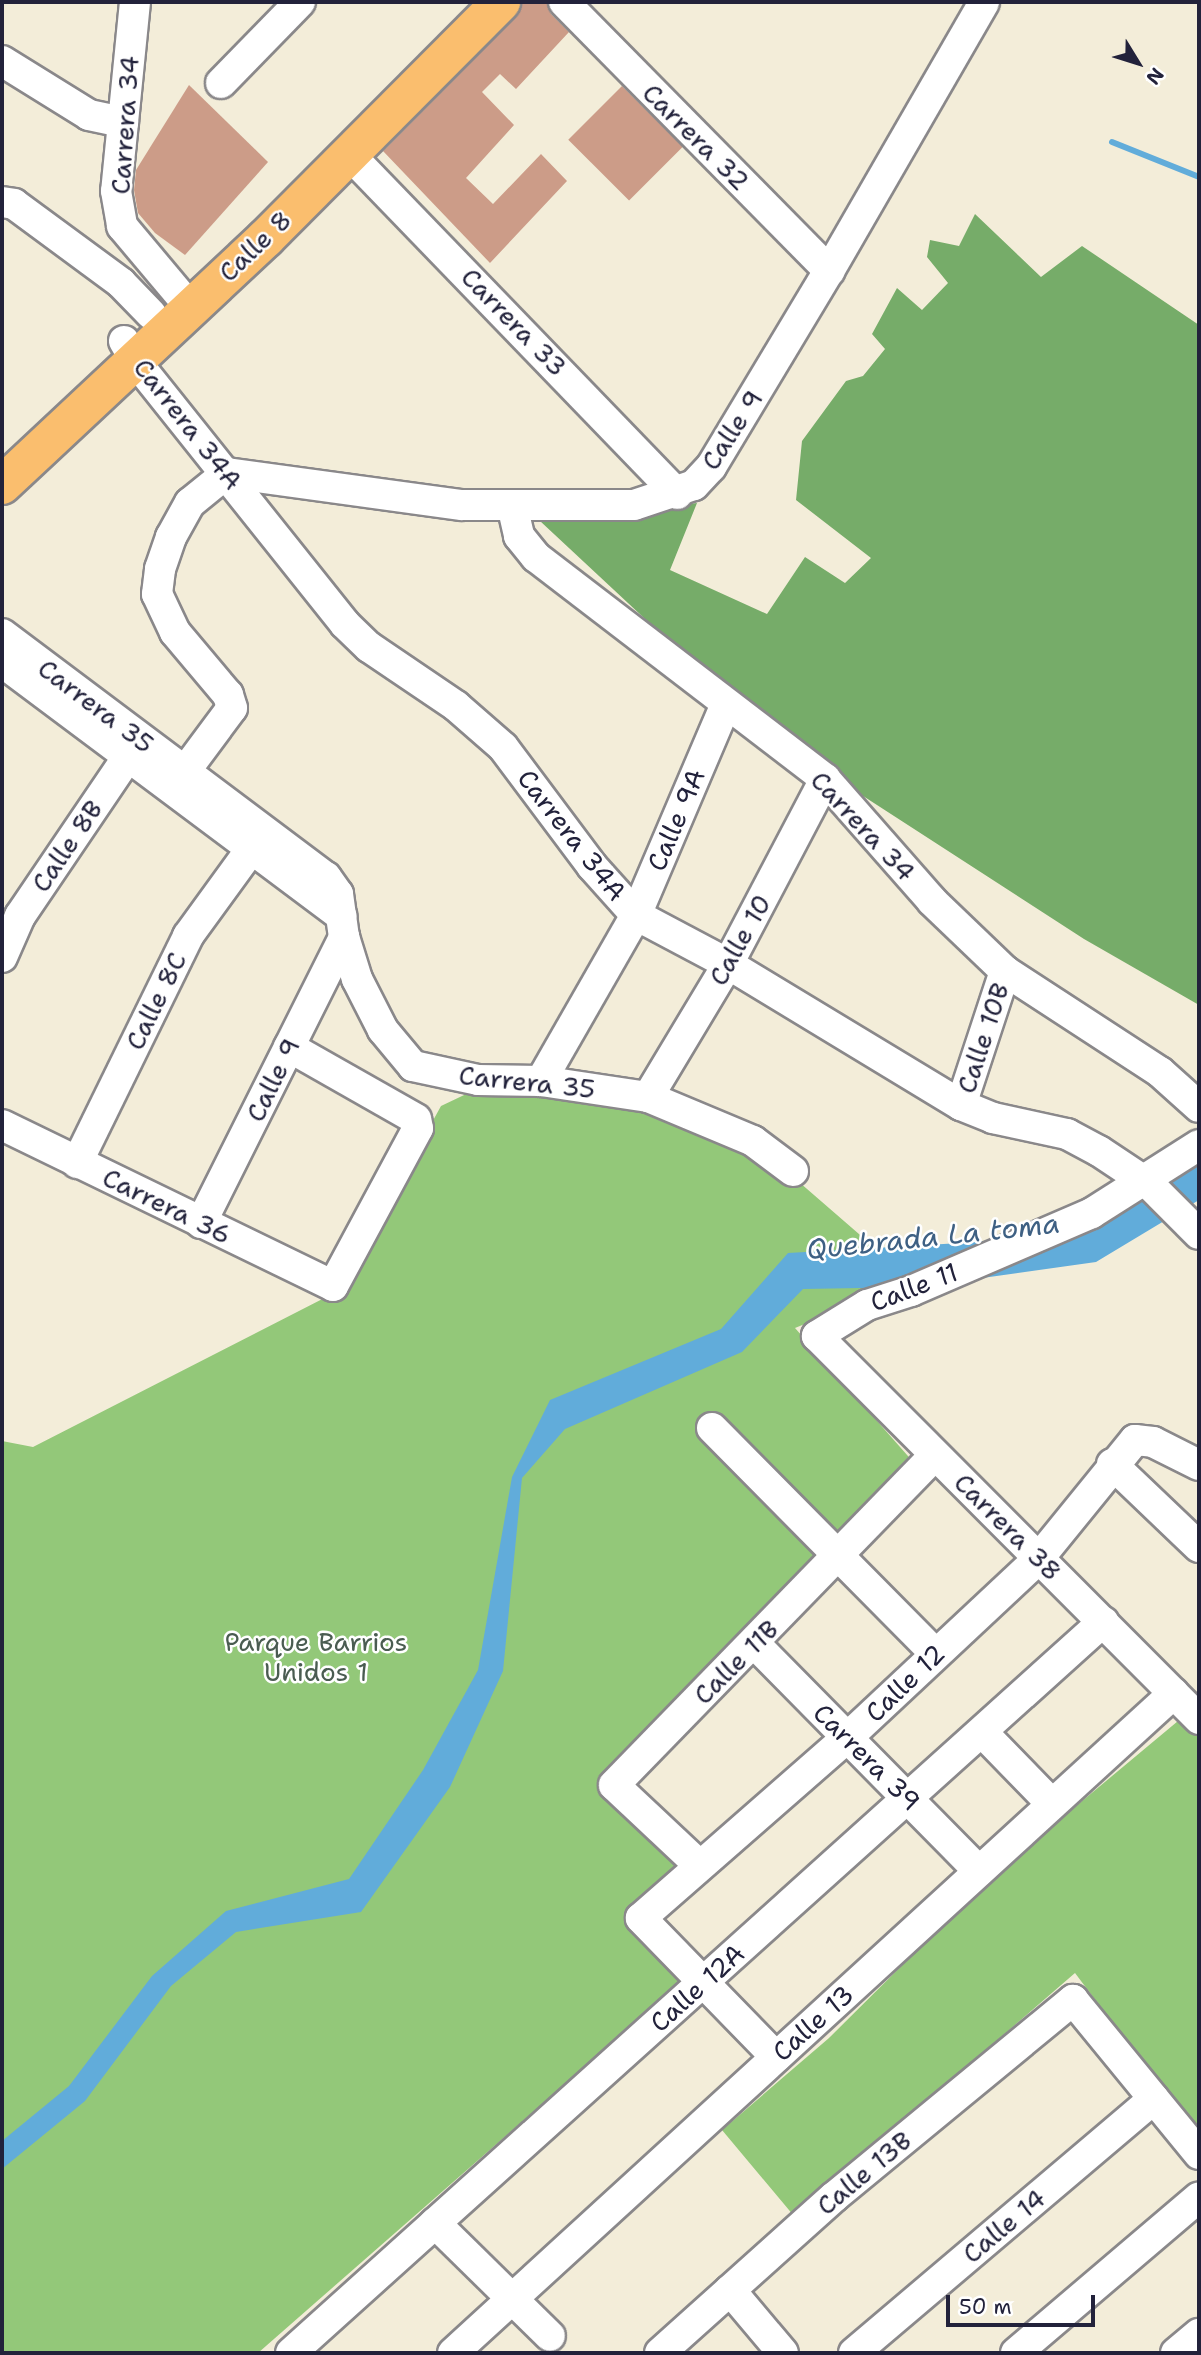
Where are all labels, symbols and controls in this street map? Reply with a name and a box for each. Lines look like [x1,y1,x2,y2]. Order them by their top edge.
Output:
north arrow [1103,28,1173,98]
street label: Carrera 34 [105,55,145,195]
text: N [1140,63,1169,90]
street label: Carrera 32 [636,77,756,197]
street label: Calle 8 [212,204,298,288]
street label: Carrera 33 [455,261,573,383]
street label: Carrera 34A [127,352,249,496]
street label: Calle 9 [695,384,769,476]
street label: Carrera 35 [32,652,160,760]
street label: Carrera 34A [511,763,633,907]
street label: Calle 9A [641,764,711,876]
street label: Carrera 34 [804,765,922,887]
street label: Calle 8B [25,794,109,898]
street label: Calle 10 [702,889,778,991]
street label: Calle 8C [119,947,193,1055]
street label: Calle 10B [950,979,1016,1097]
street label: Calle 9 [240,1033,306,1127]
street label: Carrera 35 [457,1059,597,1105]
street label: Carrera 36 [98,1161,236,1251]
water label: Quebrada La toma [805,1206,1061,1266]
street label: Calle 11 [866,1256,962,1318]
street label: Carrera 38 [948,1467,1068,1587]
street label: Calle 11B [687,1613,785,1711]
park label: Parque Barrios Unidos 1 [225,1626,407,1688]
street label: Calle 12 [859,1638,951,1728]
street label: Carrera 39 [807,1697,927,1817]
street label: Calle 12A [643,1938,751,2038]
street label: Calle 13 [766,1978,860,2068]
street label: Calle 13B [810,2124,918,2222]
street label: Calle 14 [956,2182,1052,2270]
scale bar [949,2282,1098,2326]
text: 50 m [959,2293,1012,2321]

